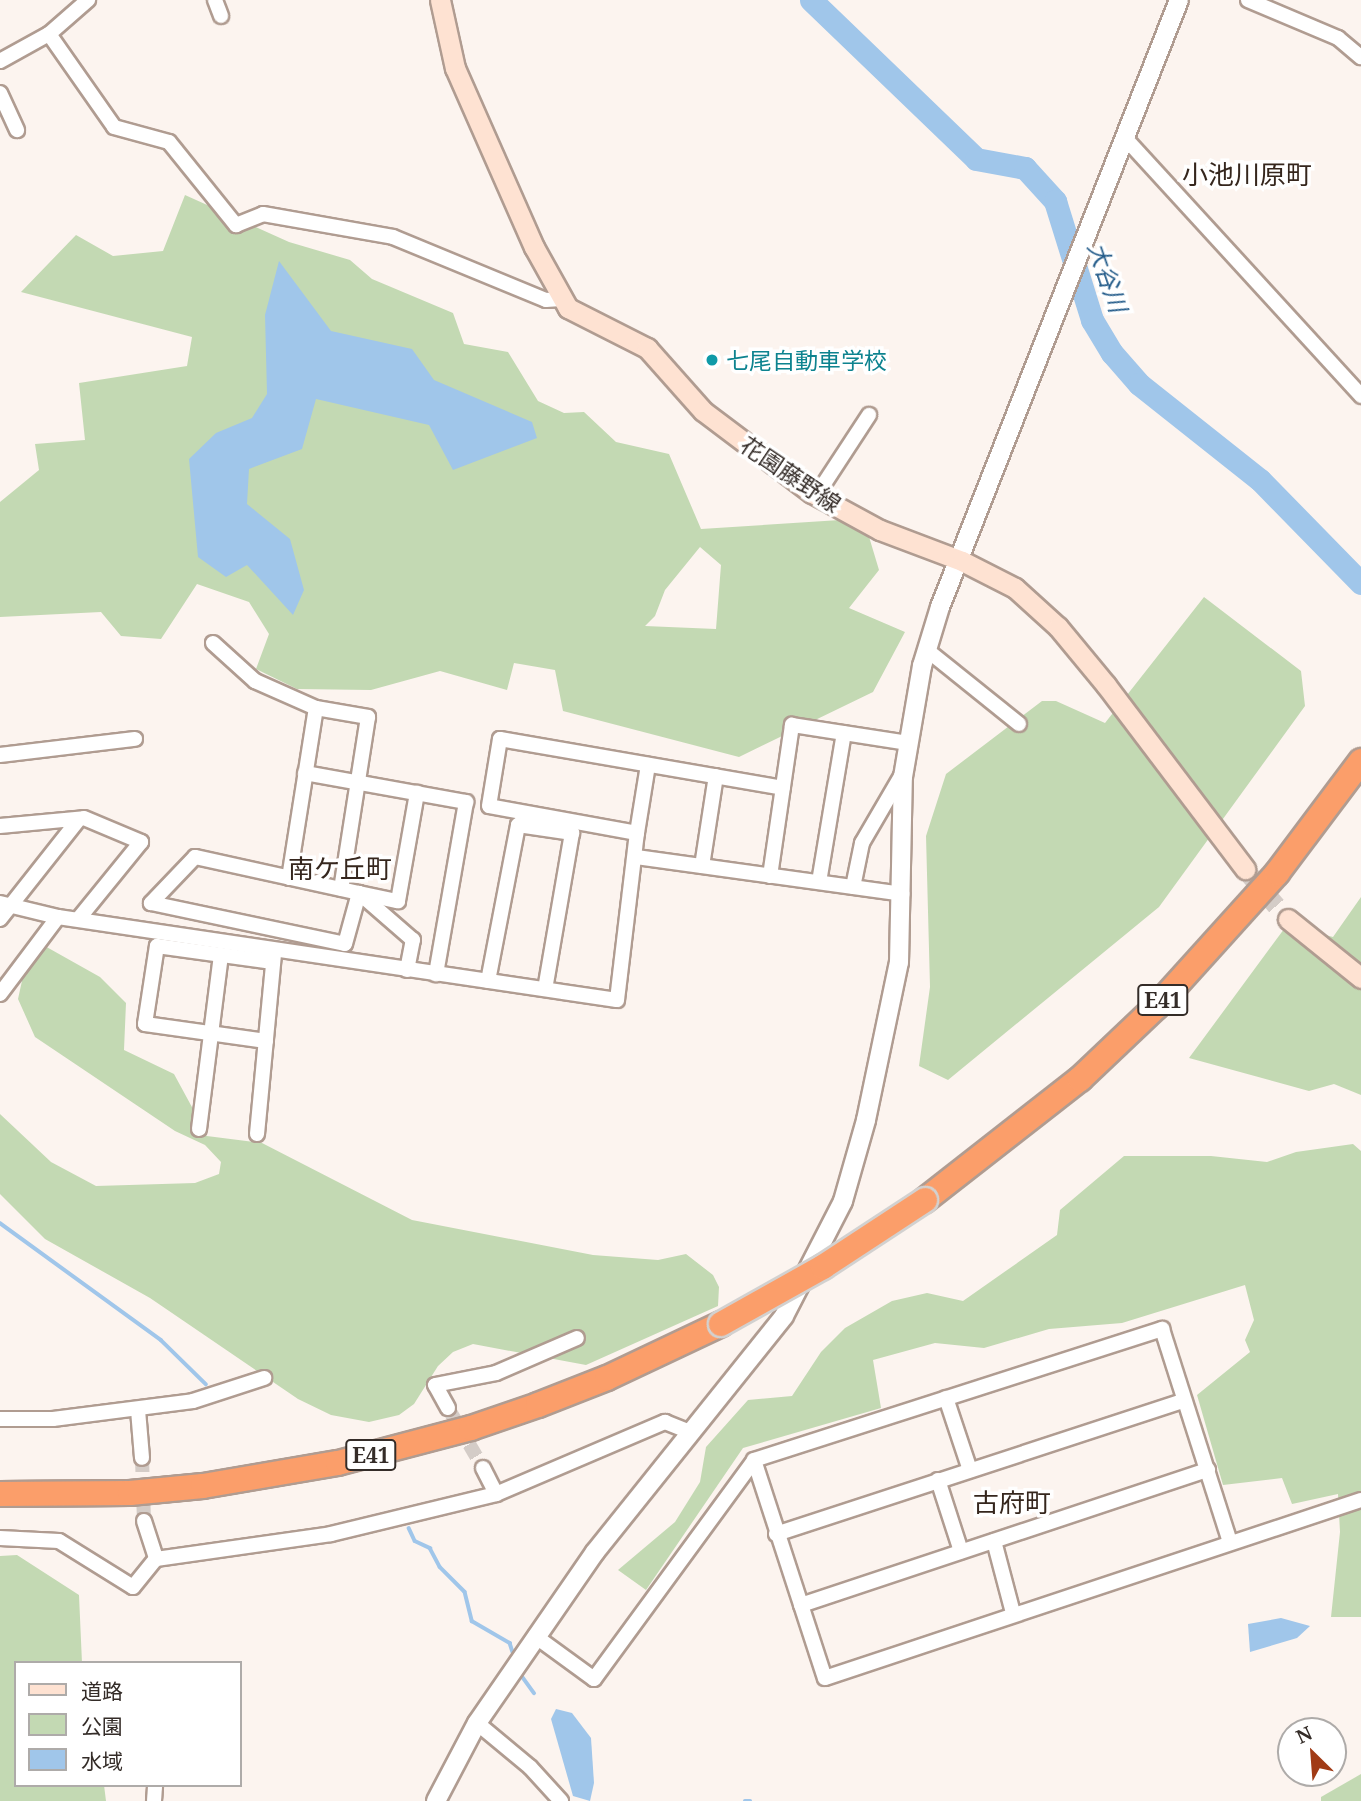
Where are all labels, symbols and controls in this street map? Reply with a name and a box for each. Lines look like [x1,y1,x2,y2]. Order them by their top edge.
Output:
district label: 小池川原町 [1182,159,1312,191]
water label: 大谷川 [1083,238,1133,316]
place label: 七尾自動車学校 [726,346,887,374]
marker: 七尾自動車学校 [704,352,720,368]
street label: 花園藤野線 [736,430,846,518]
district label: 南ケ丘町 [288,853,392,885]
road number: E41 [1137,982,1189,1018]
road number: E41 [345,1438,397,1472]
district label: 古府町 [973,1487,1051,1519]
legend [14,1661,242,1787]
text: 道路 [81,1677,123,1705]
text: 公園 [81,1712,123,1740]
north arrow [1277,1717,1347,1787]
text: N [1292,1720,1316,1750]
text: 水域 [81,1747,123,1775]

